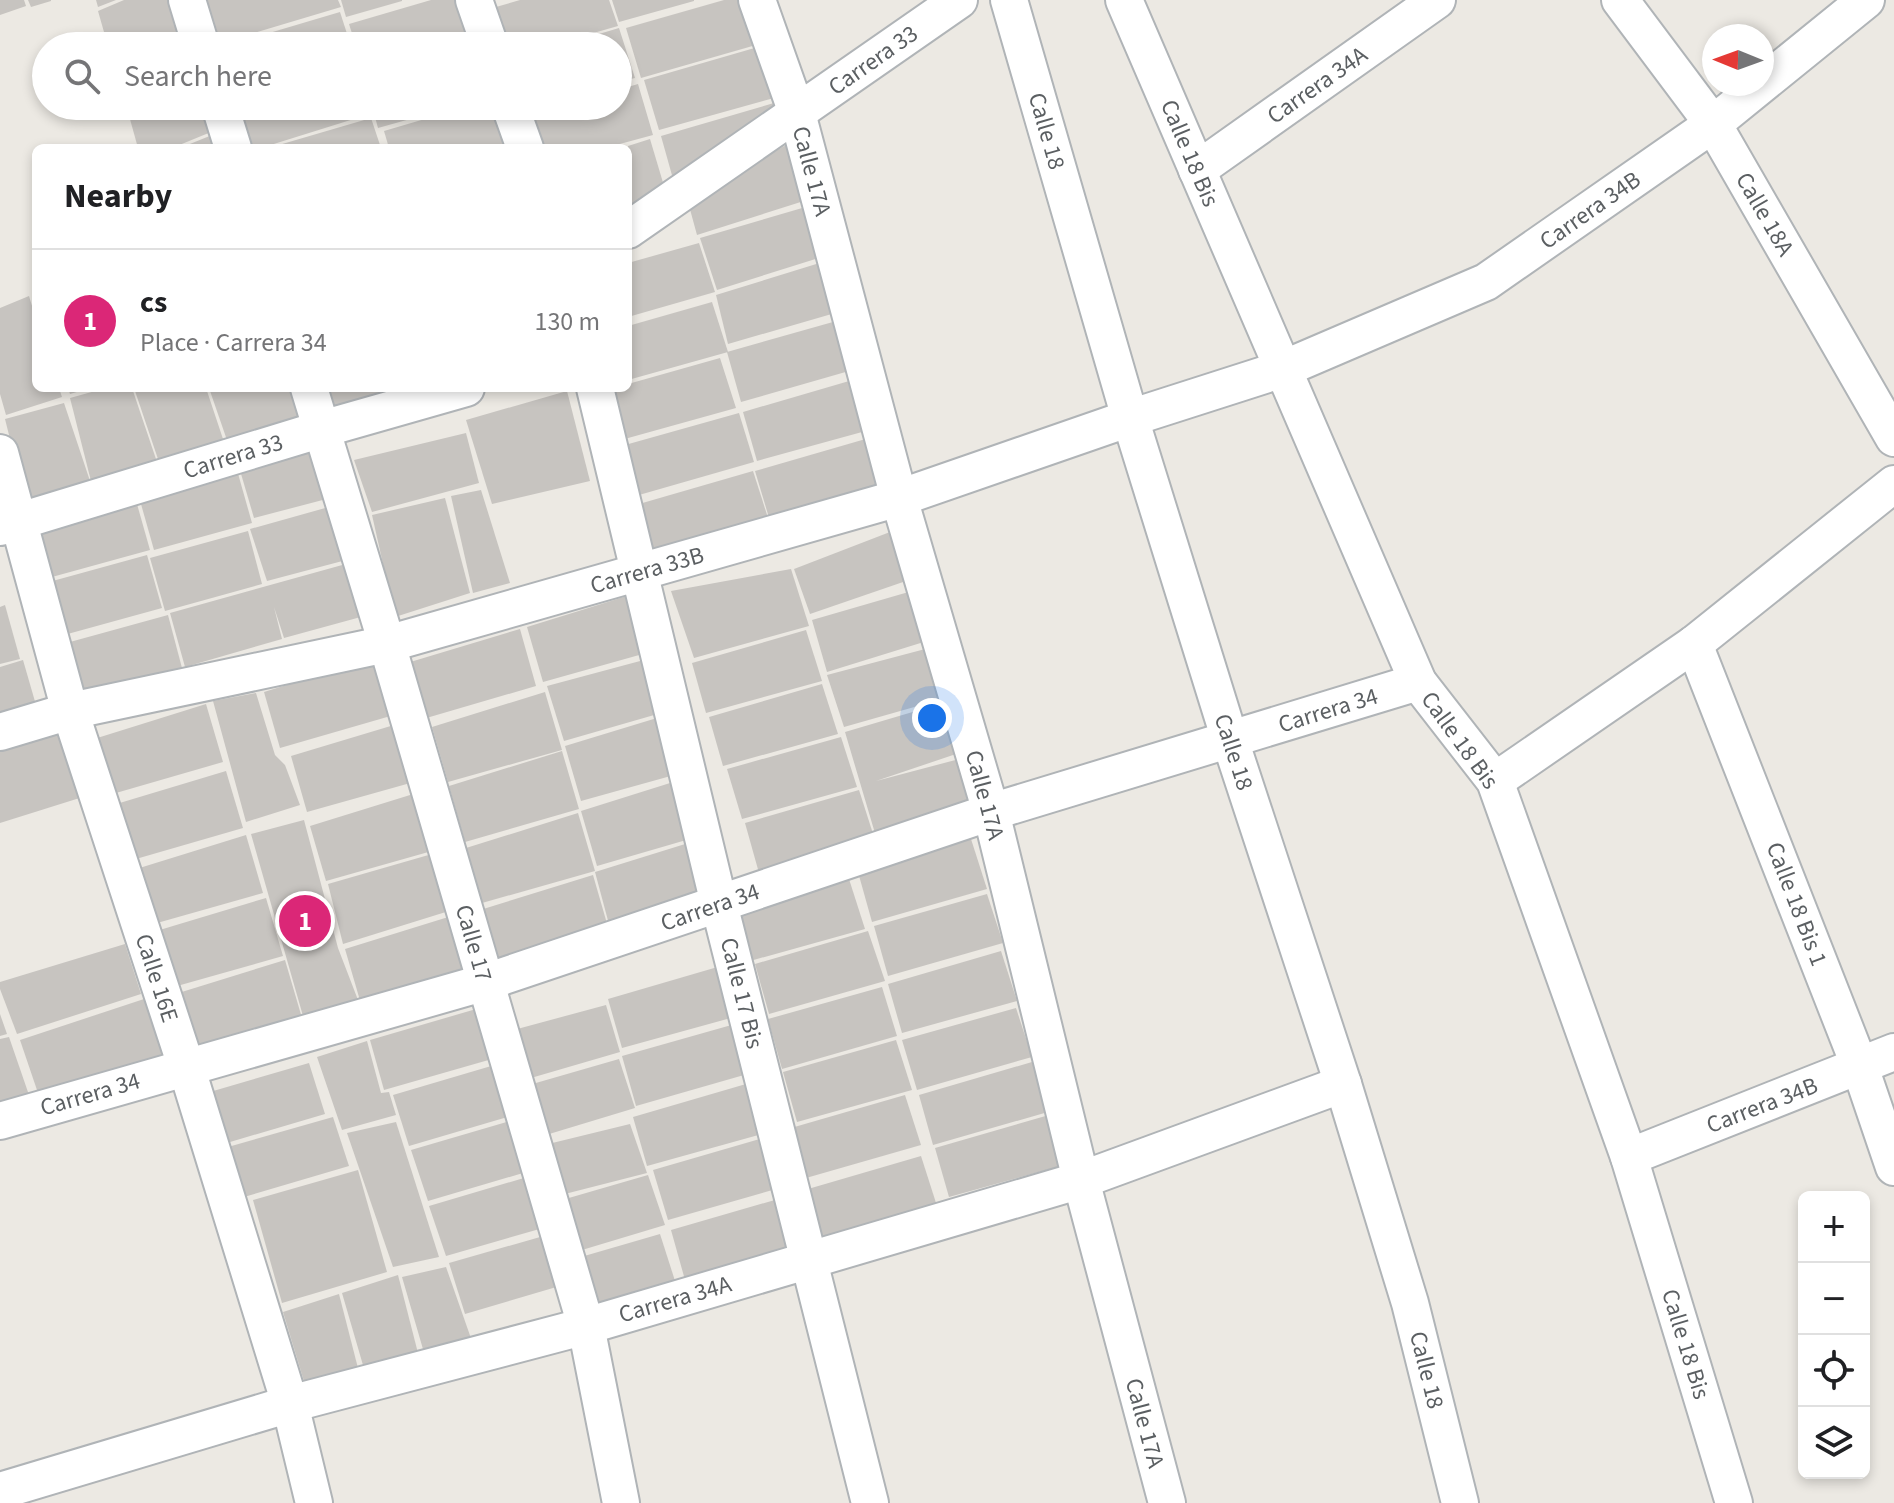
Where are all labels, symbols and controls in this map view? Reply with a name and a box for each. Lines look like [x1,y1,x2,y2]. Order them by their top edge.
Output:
street label: Carrera 33 [821,17,925,104]
north arrow [1702,24,1774,96]
search box [32,32,632,120]
street label: Carrera 34A [1260,38,1375,133]
icon: search [60,54,104,98]
text: Search here [124,55,272,98]
street label: Calle 18 [1019,89,1074,174]
street label: Calle 18 Bis [1151,94,1228,212]
street label: Calle 17A [783,122,840,220]
street label: Carrera 34B [1532,163,1648,258]
street label: Calle 18A [1727,166,1803,263]
text: Nearby [64,172,172,221]
text: cs [140,281,167,324]
text: 1 [83,303,97,340]
text: 130 m [534,303,600,340]
text: Place · Carrera 34 [140,324,327,361]
street label: Carrera 33 [179,425,287,488]
street label: Carrera 33B [586,538,708,603]
street label: Carrera 34 [1274,679,1382,742]
street label: Calle 18 Bis [1412,684,1507,796]
your location [912,698,952,738]
street label: Calle 18 [1205,709,1262,795]
street label: Calle 17A [956,746,1013,844]
street label: Calle 18 Bis 1 [1757,837,1836,971]
street label: Carrera 34 [656,874,764,941]
pin: 1 [279,891,331,951]
street label: Calle 17 [446,901,501,986]
street label: Calle 16E [126,929,187,1027]
street label: Calle 17 Bis [711,934,772,1052]
street label: Carrera 34 [36,1063,144,1125]
street label: Carrera 34B [1701,1068,1823,1143]
map controls [1798,1191,1870,1479]
button: + [1798,1191,1870,1263]
button: − [1798,1263,1870,1335]
street label: Carrera 34A [615,1267,736,1332]
street label: Calle 18 Bis [1652,1285,1719,1404]
street label: Calle 18 [1400,1328,1453,1412]
button: locate [1798,1335,1870,1407]
street label: Calle 17A [1116,1374,1173,1472]
button: layers [1798,1407,1870,1479]

